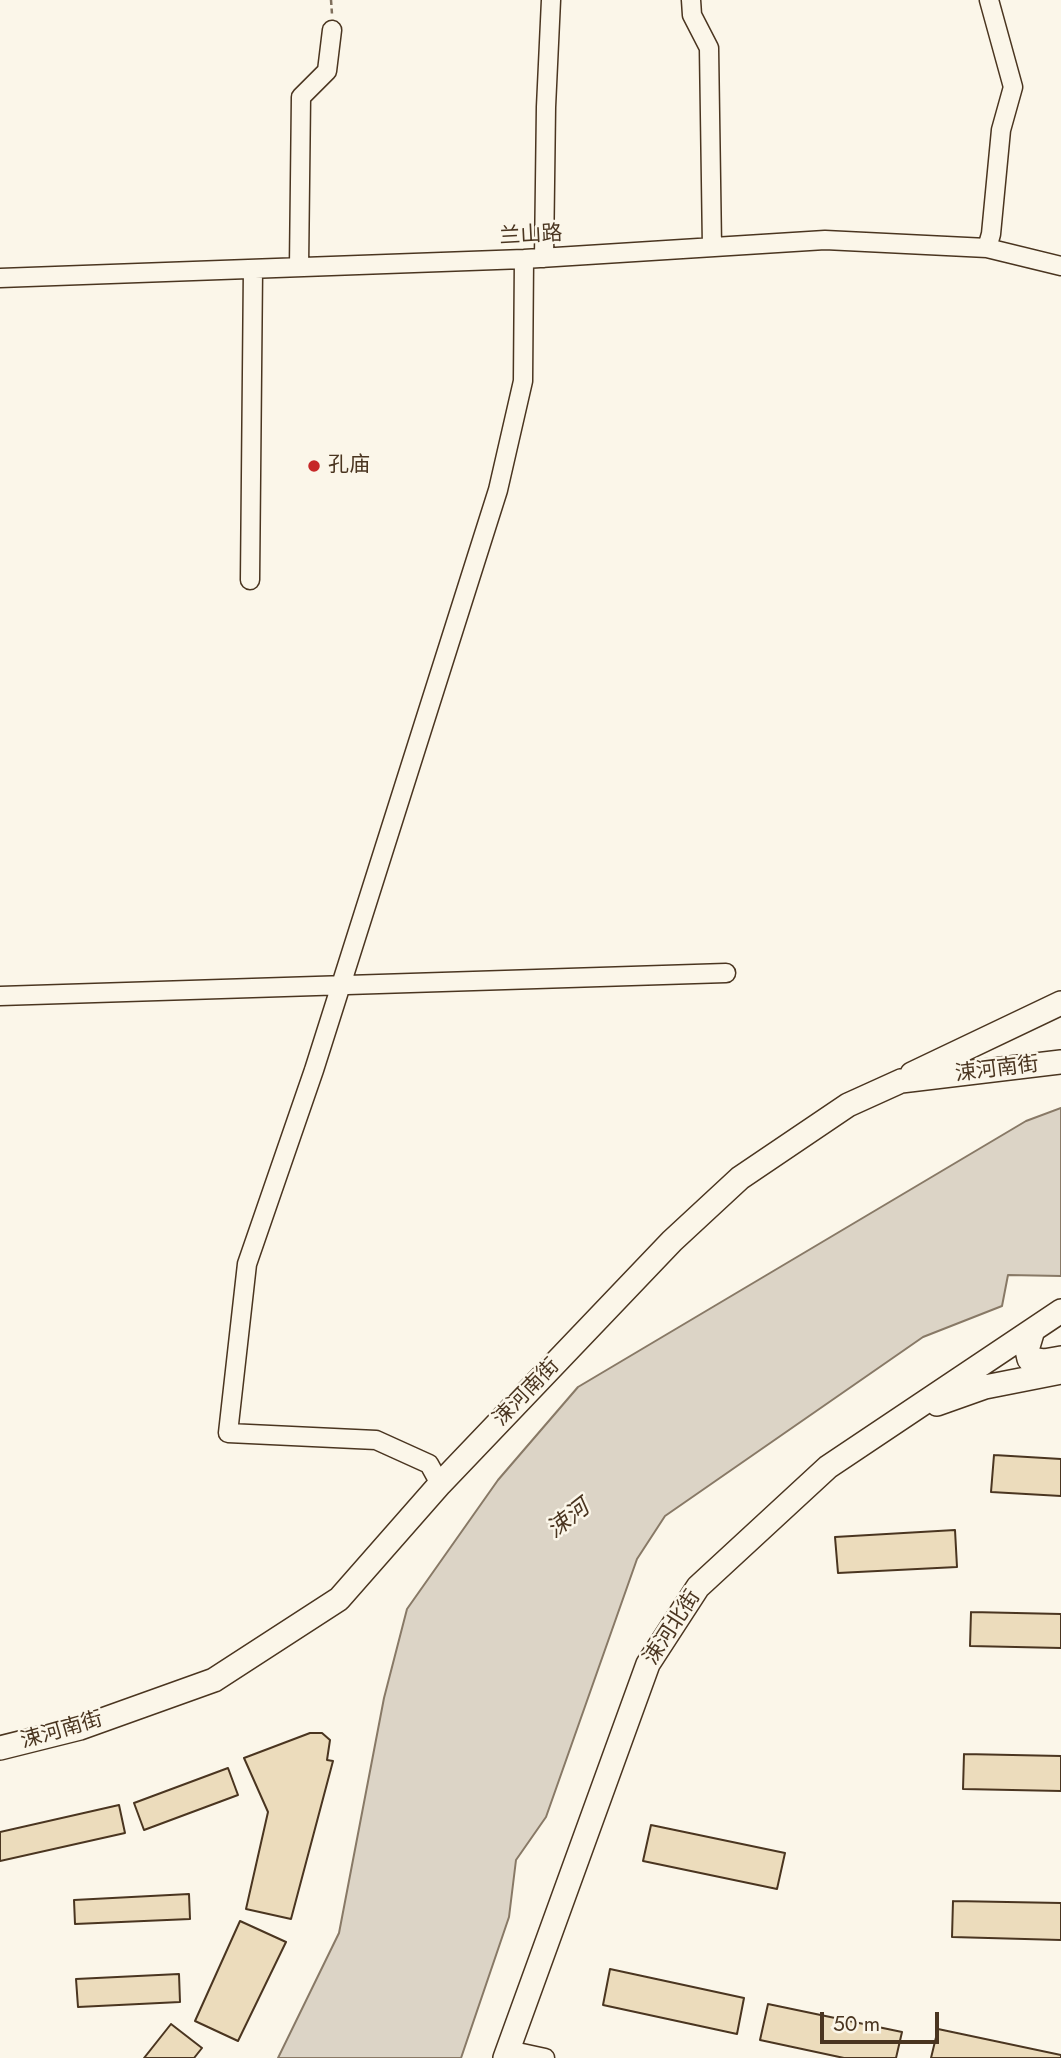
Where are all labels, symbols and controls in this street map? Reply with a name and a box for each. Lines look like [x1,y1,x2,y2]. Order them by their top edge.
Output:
street label: 兰山路 [499,222,563,250]
place label: 孔庙 [328,453,370,479]
marker: 孔庙 [306,458,322,474]
street label: 涑河南街 [954,1052,1040,1088]
street label: 涑河南街 [489,1354,565,1432]
water label: 涑河 [542,1495,596,1545]
street label: 涑河北街 [640,1586,706,1670]
street label: 涑河南街 [18,1707,106,1755]
scale bar [823,1998,942,2042]
text: 50 m [833,2009,880,2039]

